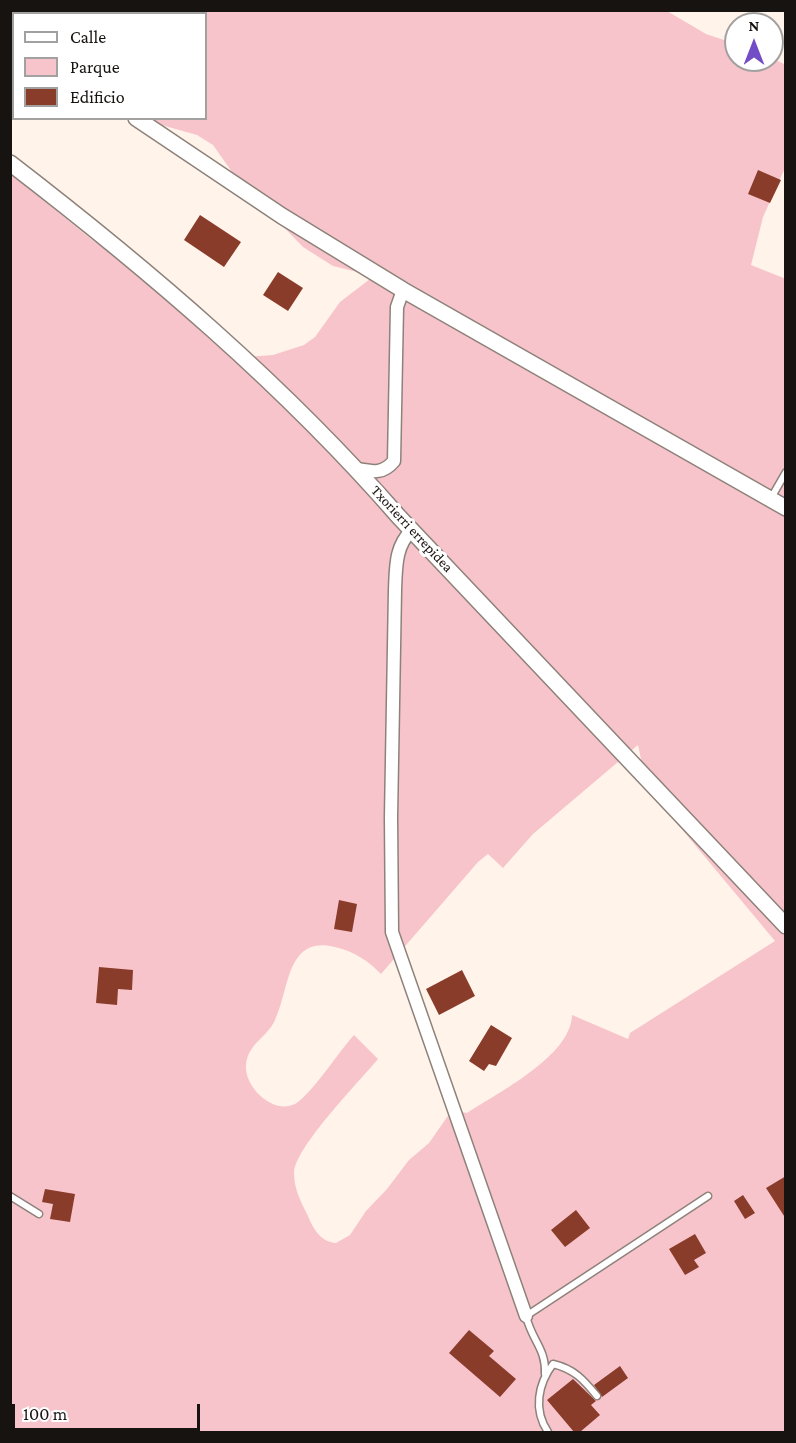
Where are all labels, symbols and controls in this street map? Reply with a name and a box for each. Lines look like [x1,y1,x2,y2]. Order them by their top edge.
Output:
legend [12,12,207,120]
north arrow [724,12,784,72]
text: N [749,17,759,34]
text: Calle [70,27,106,47]
text: Parque [70,57,120,77]
text: Edificio [70,87,125,107]
street label: Txorierri errepidea [367,482,457,576]
scale bar [15,1392,202,1430]
text: 100 m [23,1404,67,1424]

